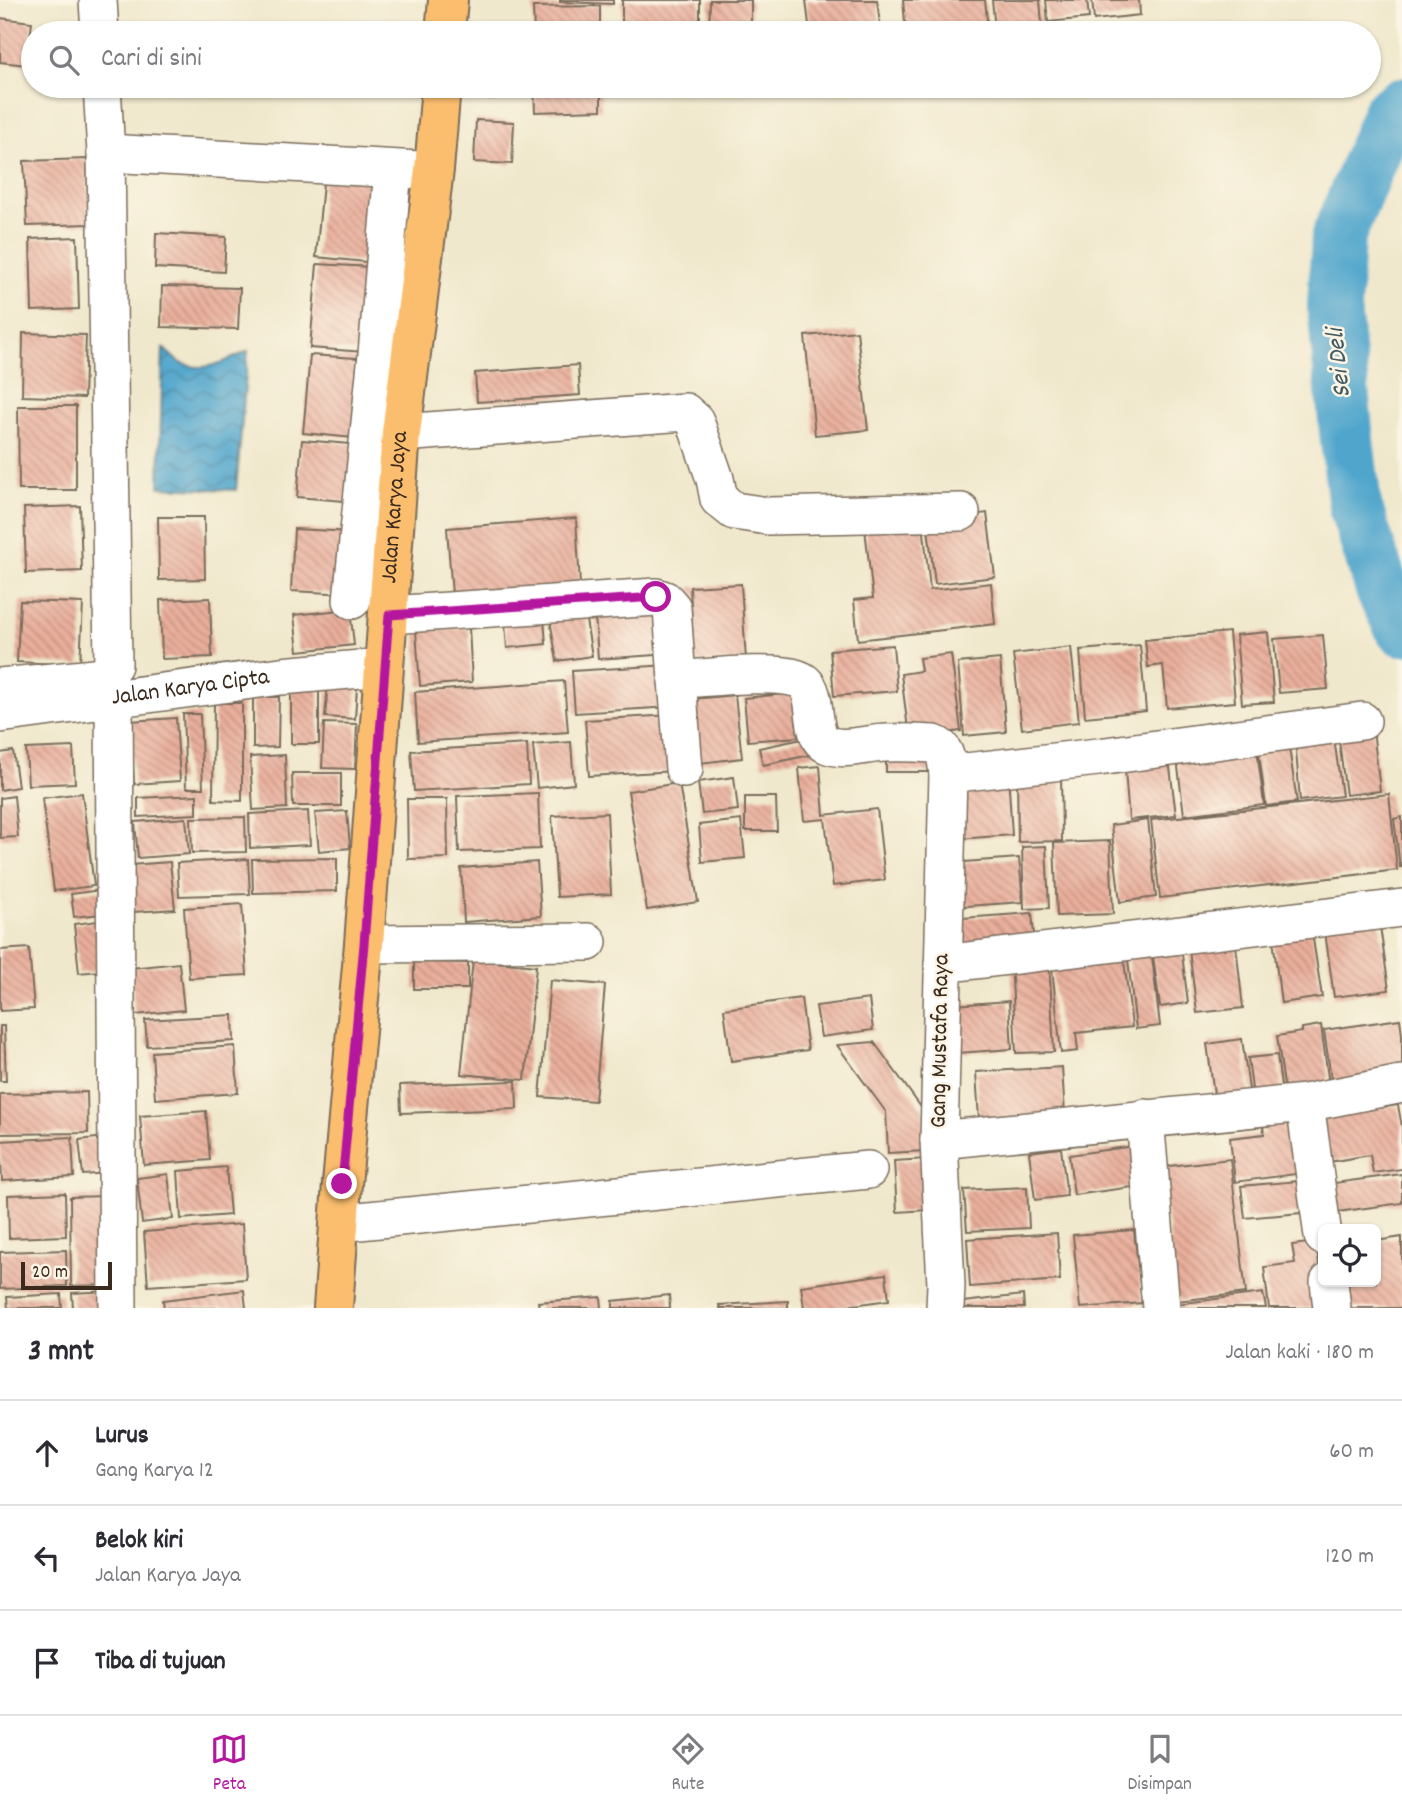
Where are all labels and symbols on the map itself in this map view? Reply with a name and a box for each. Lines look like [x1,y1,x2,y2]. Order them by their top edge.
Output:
water label: Sei Deli [1318,322,1362,399]
street label: Jalan Karya Jaya [373,430,418,585]
route start [640,581,671,612]
street label: Jalan Karya Cipta [109,661,272,716]
street label: Gang Mustafa Raya [922,953,960,1128]
route end [326,1168,357,1199]
scale bar [21,1259,112,1291]

